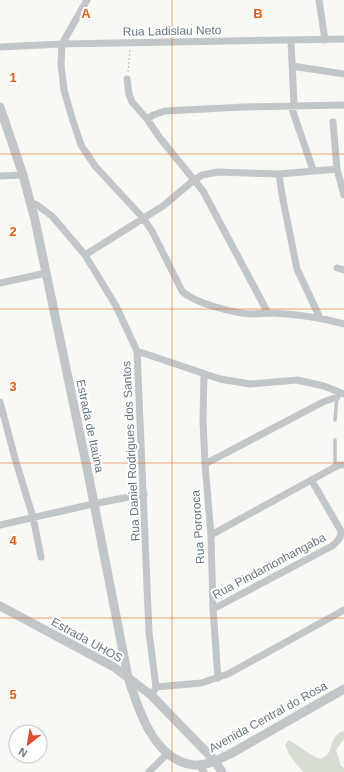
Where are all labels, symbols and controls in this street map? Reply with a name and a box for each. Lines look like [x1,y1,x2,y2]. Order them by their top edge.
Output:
text: A [81,6,91,21]
text: B [253,6,263,21]
street label: Rua Ladislau Neto [123,23,222,39]
text: 1 [9,70,17,85]
text: 2 [9,224,17,239]
street label: Rua Daniel Rodrigues dos Santos [119,360,143,542]
street label: Estrada de Itaúna [73,378,107,474]
text: 3 [9,379,17,394]
street label: Rua Pororoca [188,489,208,564]
street label: Rua Pindamonhangaba [210,530,328,602]
text: 4 [9,533,17,548]
street label: Estrada UHOS [49,615,125,665]
street label: Avenida Central do Rosa [206,678,330,755]
text: 5 [9,687,17,702]
north arrow [8,724,48,764]
text: N [16,745,29,760]

